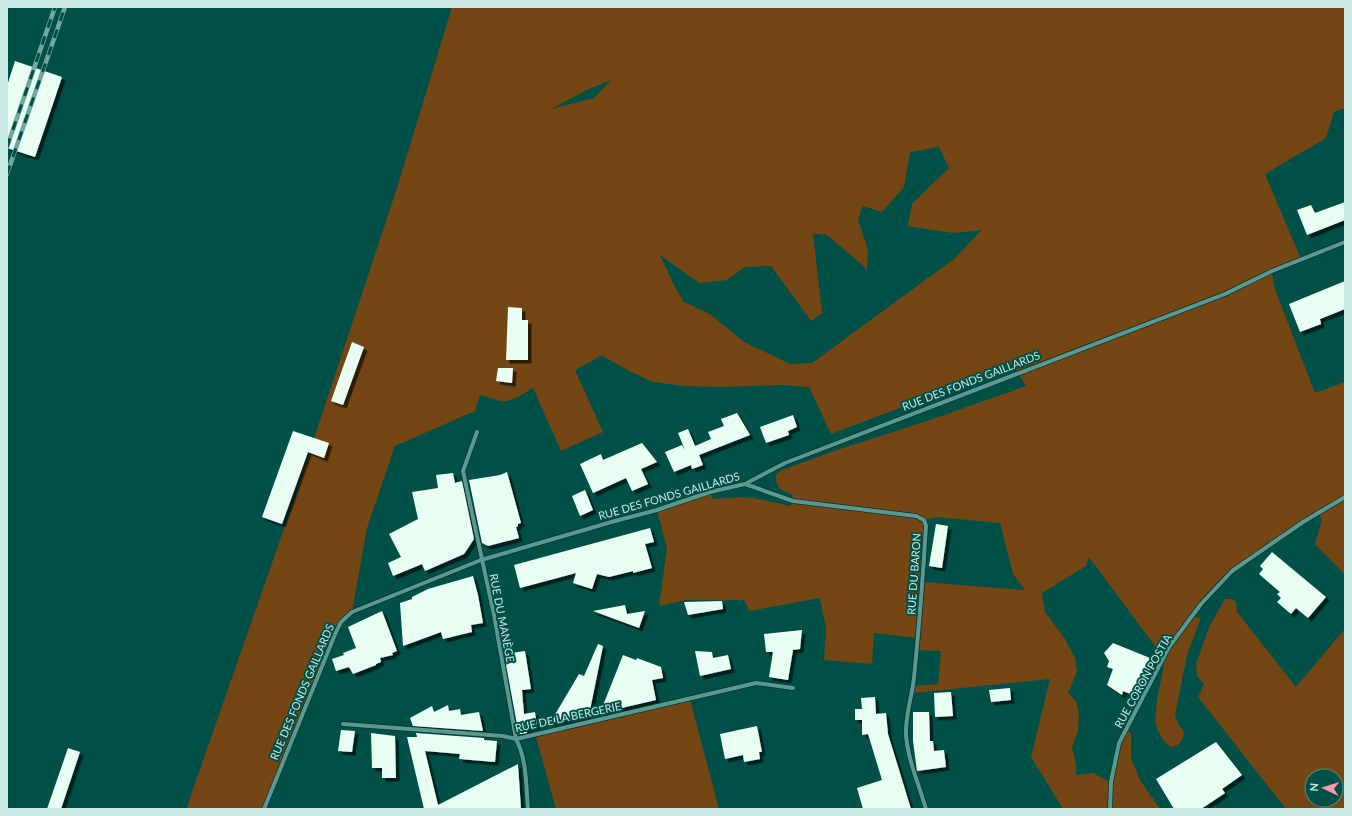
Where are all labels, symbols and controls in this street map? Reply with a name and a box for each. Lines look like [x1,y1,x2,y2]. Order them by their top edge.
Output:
street label: RUE DES FONDS GAILLARDS [900,348,1042,413]
street label: RUE DES FONDS GAILLARDS [597,469,741,522]
street label: RUE DU BARON [904,533,923,615]
street label: RUE DU MANÈGE [488,572,517,663]
street label: RUE DES FONDS GAILLARDS [267,622,336,762]
street label: RUE CORON POSTIA [1111,631,1174,730]
street label: RUE DE LA BERGERIE [514,699,622,734]
north arrow [1304,768,1344,808]
text: N [1307,783,1320,792]

